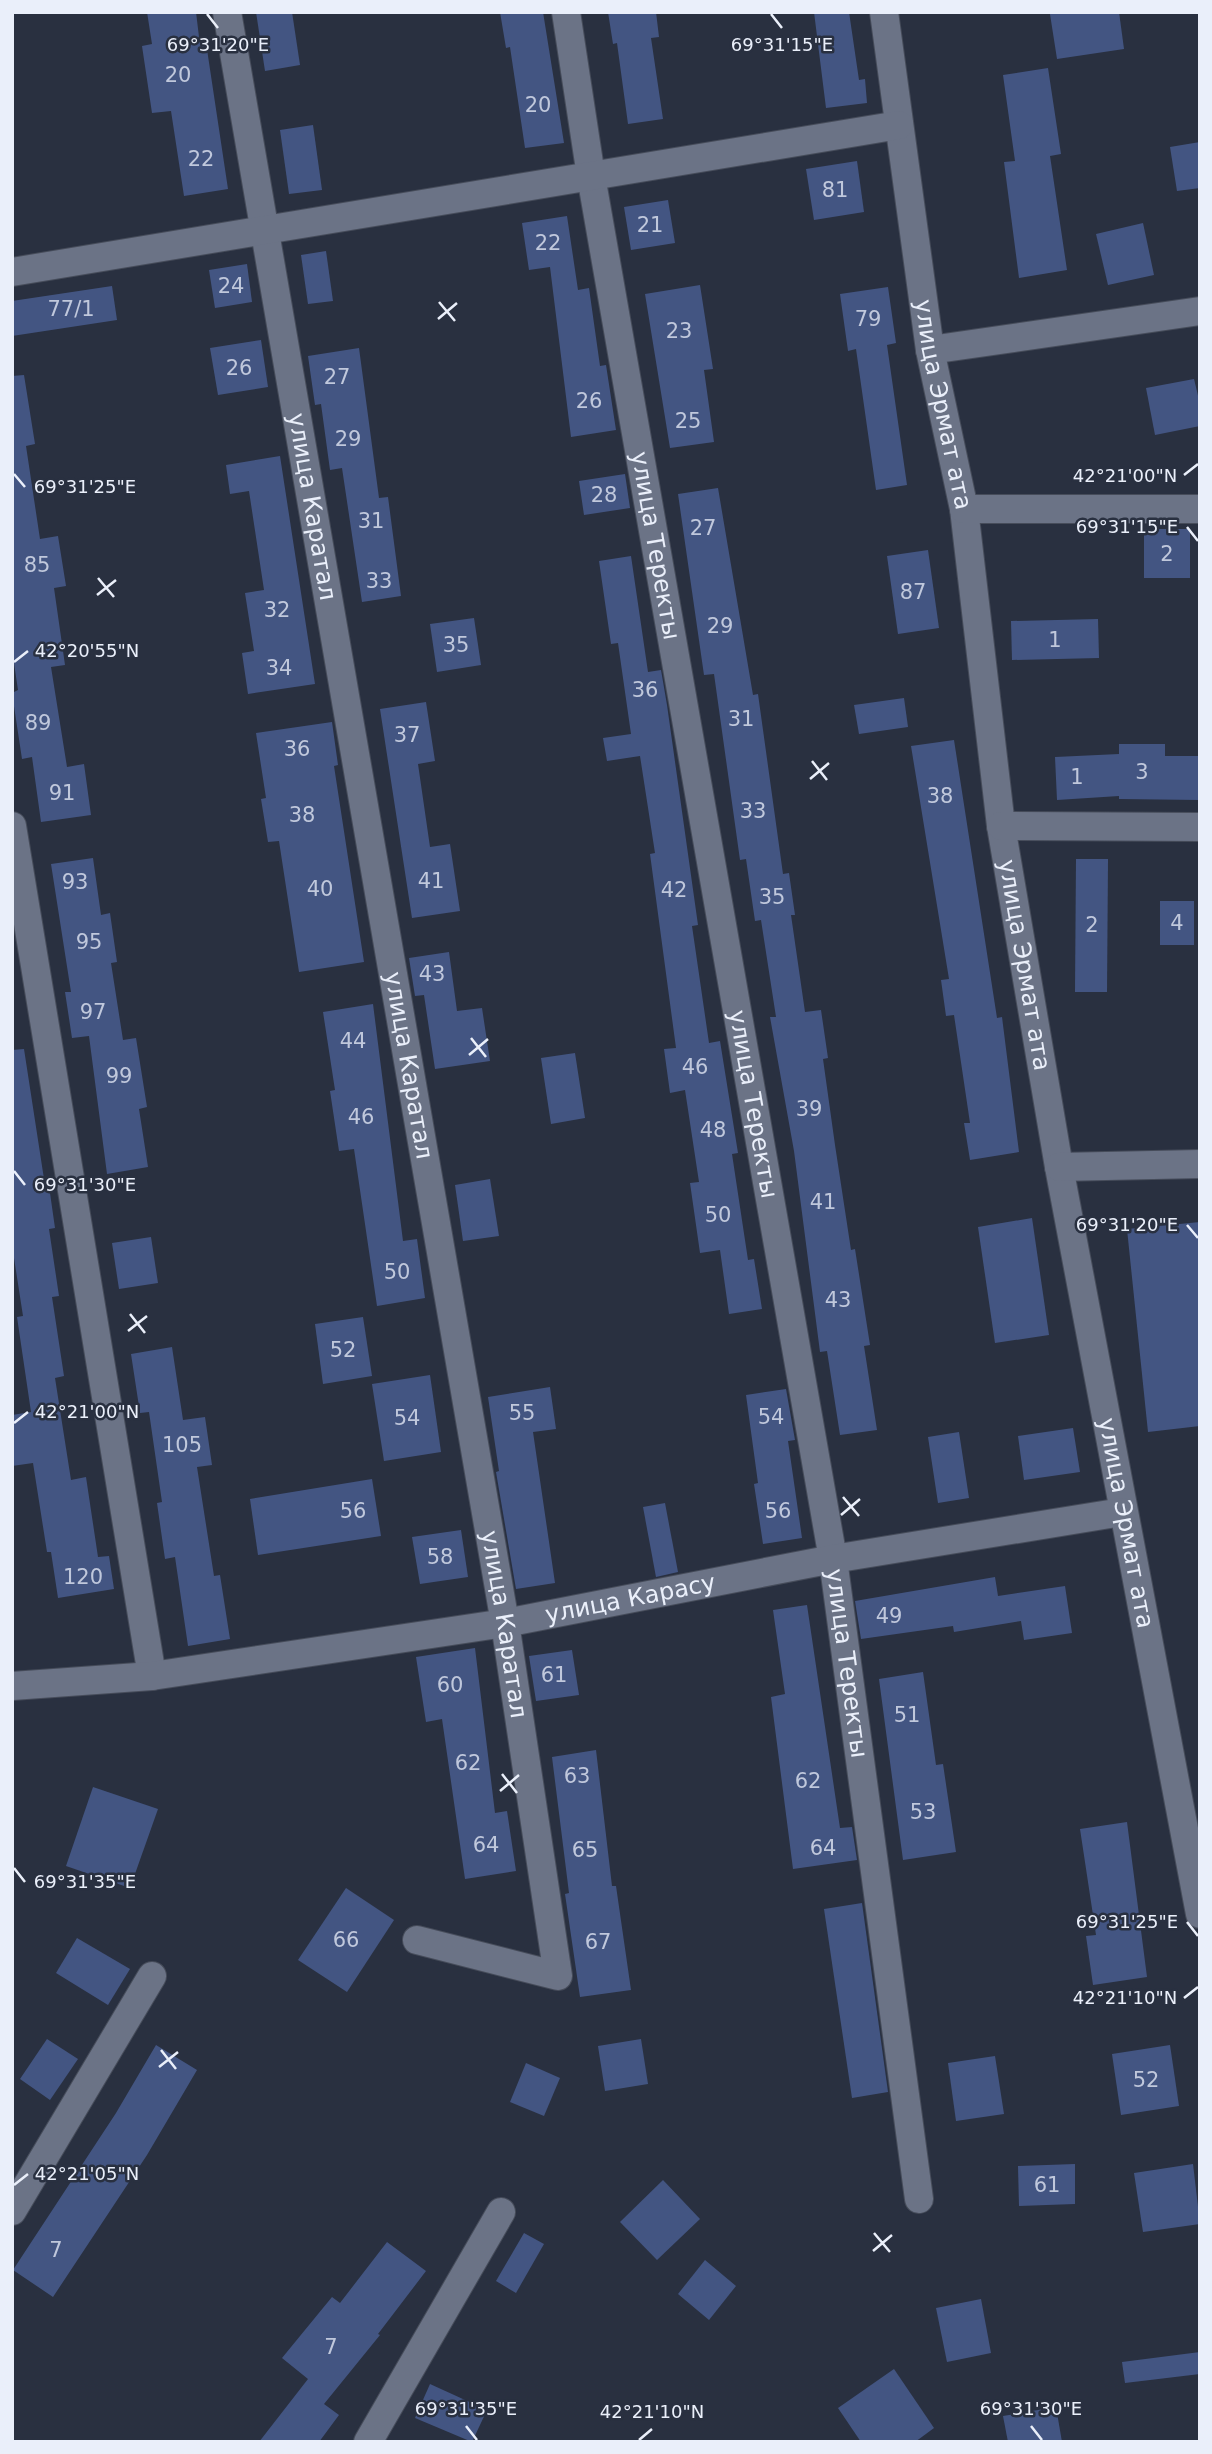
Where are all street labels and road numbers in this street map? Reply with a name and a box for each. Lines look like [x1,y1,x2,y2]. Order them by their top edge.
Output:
street label: улица Эрмат ата [909,298,978,512]
street label: улица Каратал [282,411,342,603]
street label: улица Теректы [625,449,686,642]
street label: улица Эрмат ата [993,857,1056,1073]
street label: улица Каратал [379,970,439,1161]
street label: улица Теректы [723,1008,784,1200]
street label: улица Эрмат ата [1093,1415,1160,1631]
street label: улица Каратал [475,1528,533,1720]
street label: улица Теректы [820,1567,874,1760]
street label: улица Карасу [543,1568,718,1629]

